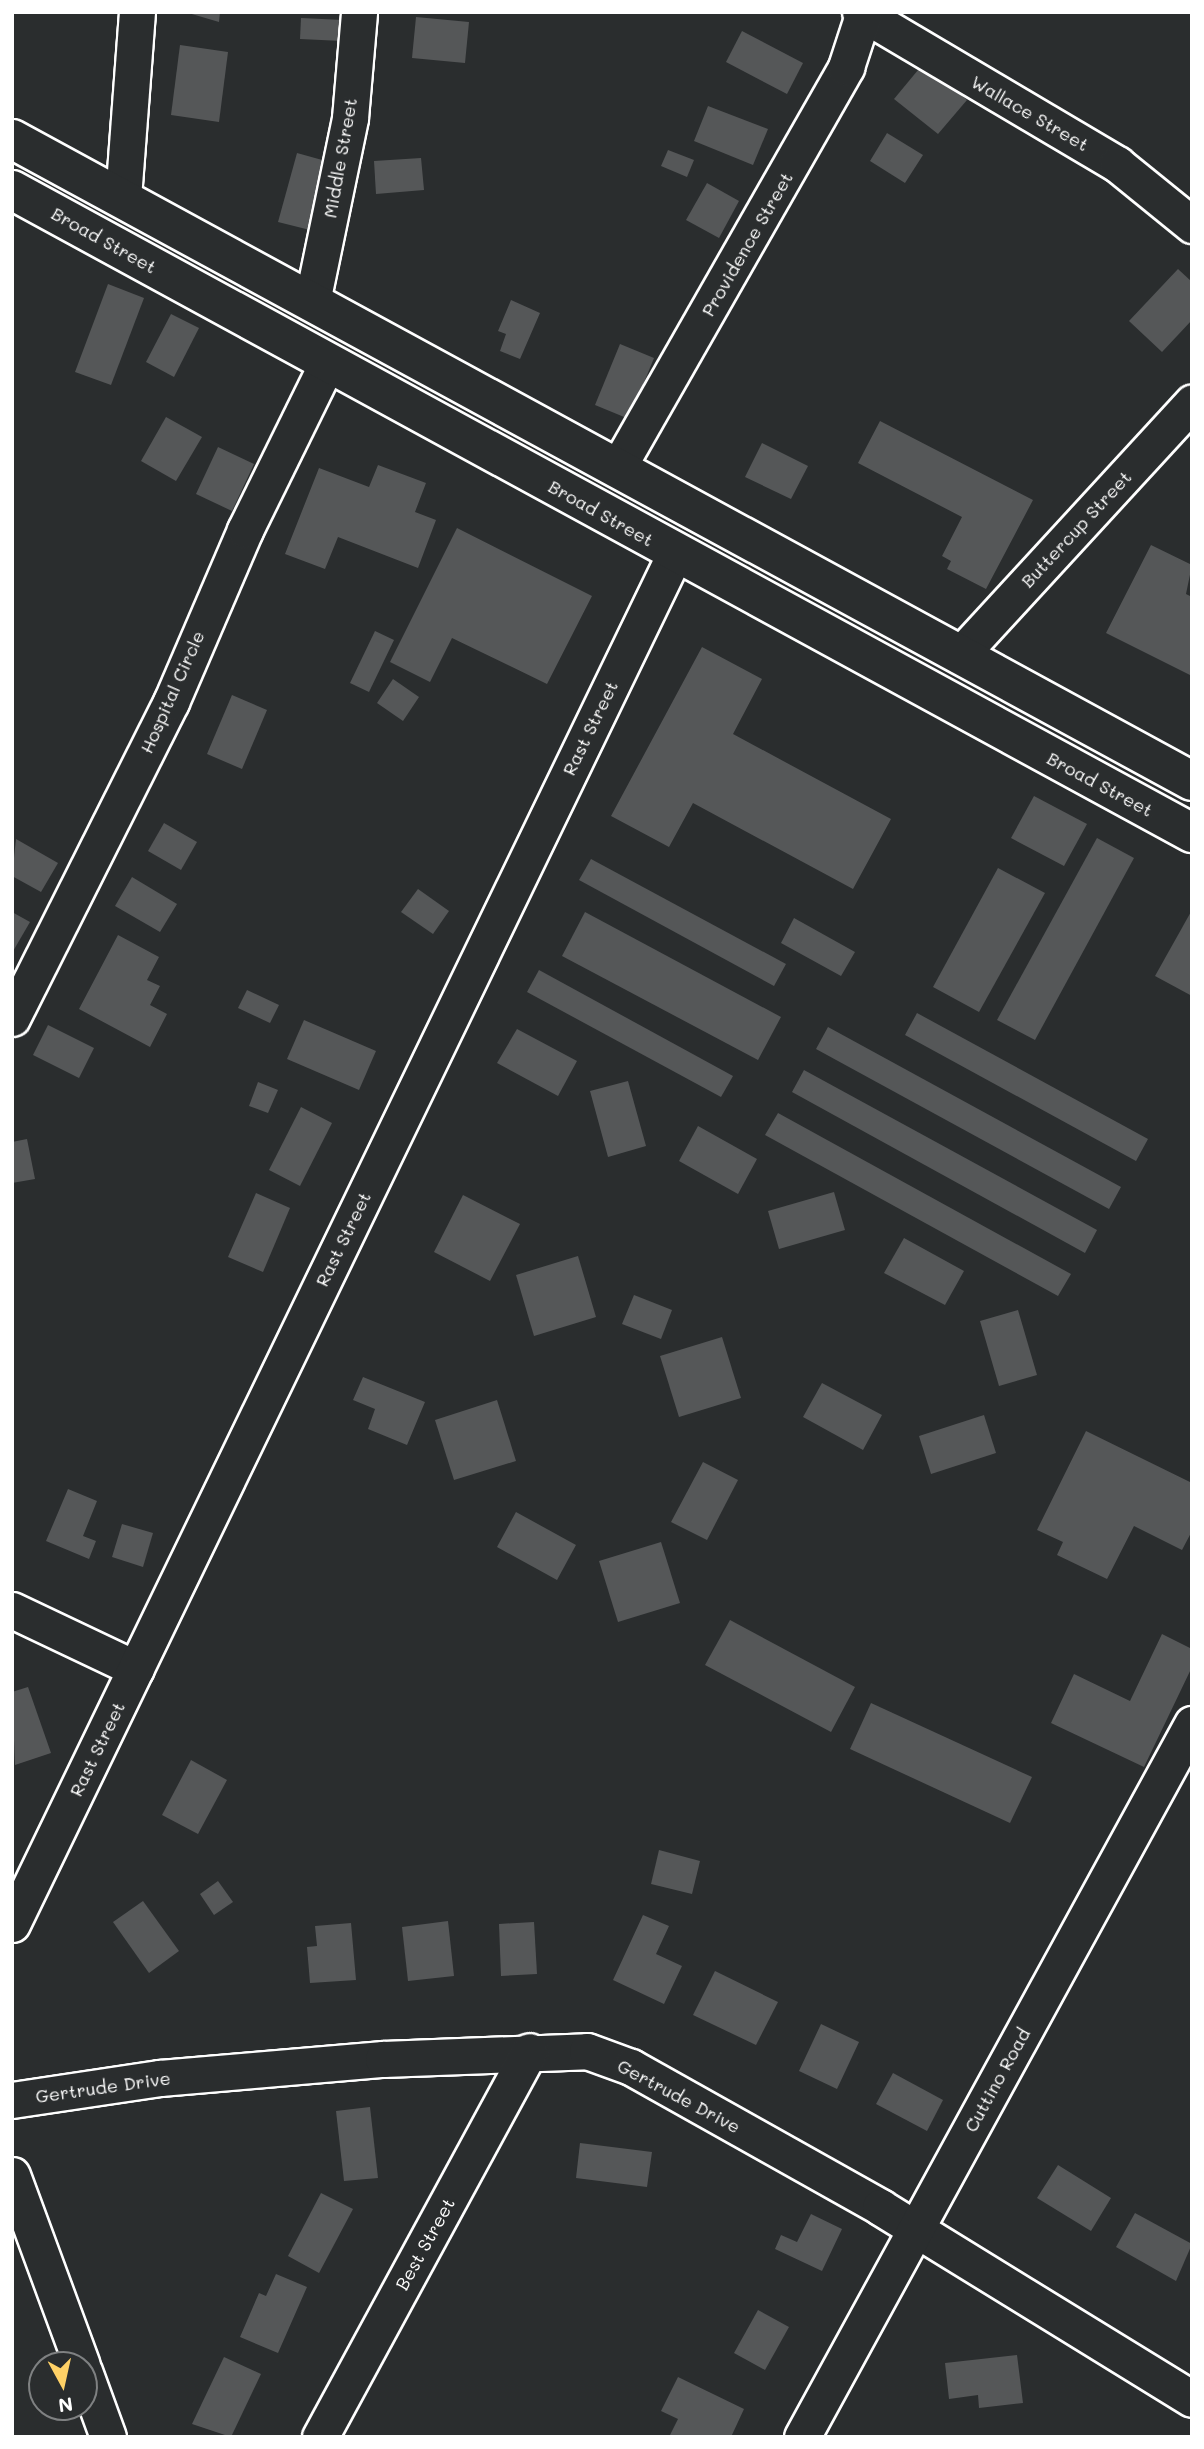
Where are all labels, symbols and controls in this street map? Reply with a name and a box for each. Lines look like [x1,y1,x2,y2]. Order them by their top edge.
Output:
street label: Wallace Street [967,71,1093,155]
street label: Middle Street [319,96,361,220]
street label: Providence Street [697,168,797,320]
street label: Broad Street [48,202,160,278]
street label: Buttercup Street [1016,466,1136,592]
street label: Broad Street [545,475,657,551]
street label: Hospital Circle [135,627,209,757]
street label: Rast Street [558,677,622,779]
street label: Broad Street [1043,747,1157,821]
street label: Rast Street [311,1188,375,1290]
street label: Rast Street [65,1698,129,1800]
street label: Cuttino Road [960,2024,1034,2136]
street label: Gertrude Drive [614,2054,744,2138]
street label: Gertrude Drive [34,2067,172,2107]
street label: Best Street [391,2194,459,2294]
north arrow [28,2351,98,2421]
text: N [57,2392,75,2419]

